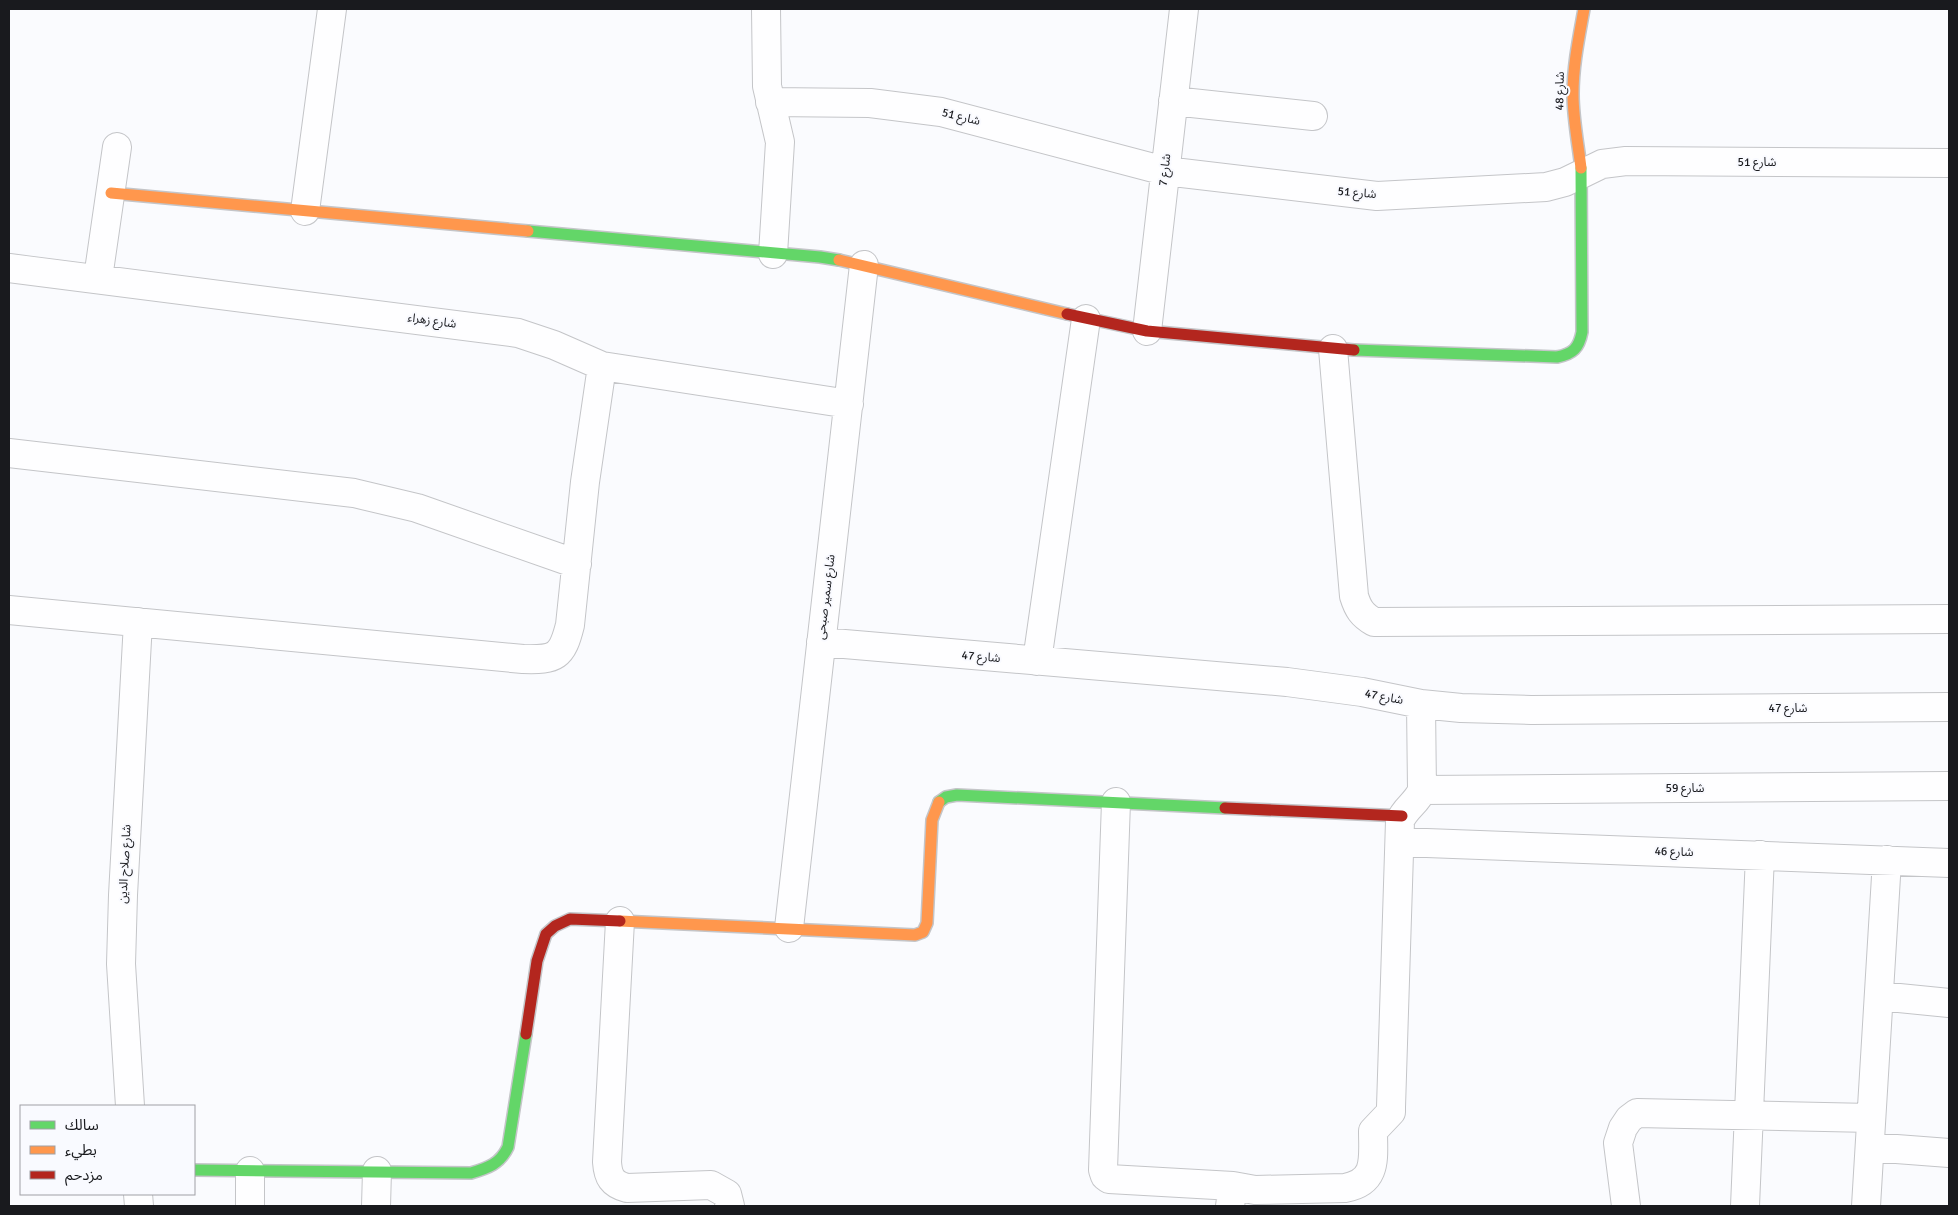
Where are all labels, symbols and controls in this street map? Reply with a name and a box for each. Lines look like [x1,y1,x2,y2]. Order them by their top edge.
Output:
street label: شارع 48 [1552,71,1569,111]
street label: شارع 51 [940,105,982,130]
street label: شارع 7 [1156,153,1175,187]
street label: شارع 51 [1738,155,1777,171]
street label: شارع 51 [1337,184,1377,203]
street label: شارع زهراء [407,310,457,333]
street label: شارع سمير صبحى [813,554,840,641]
street label: شارع 47 [961,648,1001,667]
street label: شارع 47 [1363,686,1405,709]
street label: شارع 47 [1769,701,1808,717]
street label: شارع 59 [1666,781,1705,797]
street label: شارع صلاح الدين [115,824,136,904]
street label: شارع 46 [1654,844,1694,861]
legend [20,1105,195,1195]
text: سالك [65,1116,99,1134]
text: بطيء [65,1141,97,1161]
text: مزدحم [65,1166,103,1186]

